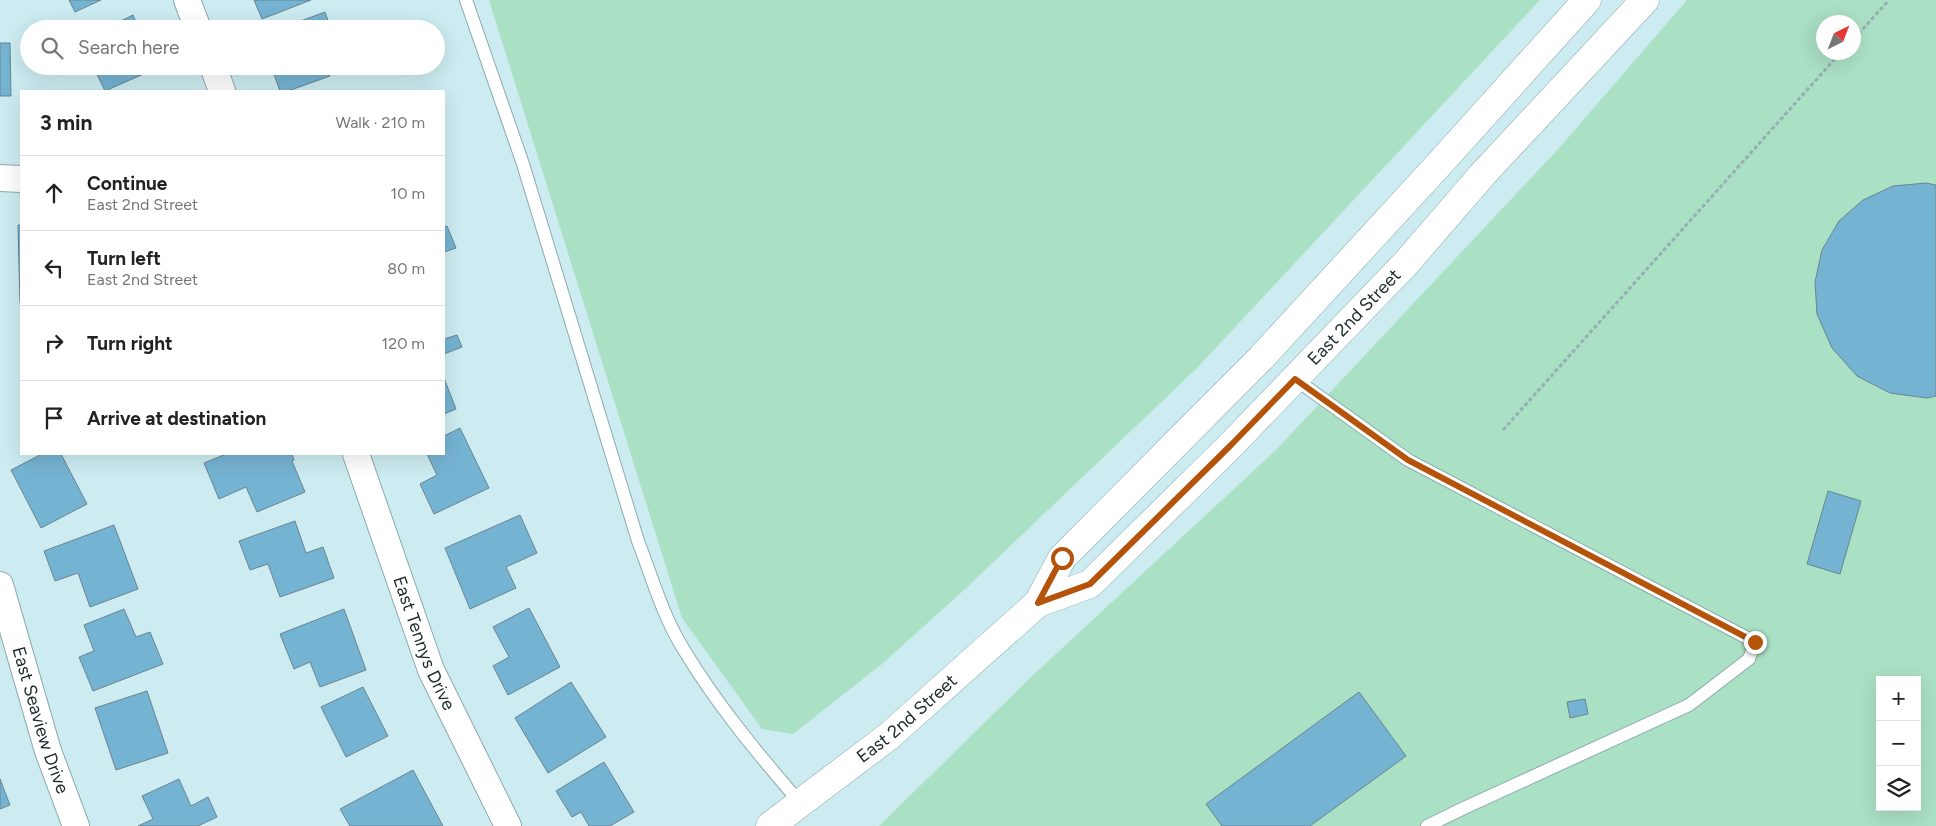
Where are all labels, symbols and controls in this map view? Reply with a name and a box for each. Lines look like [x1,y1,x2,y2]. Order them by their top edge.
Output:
north arrow [1816,15,1861,60]
search box [20,20,445,75]
icon: search [38,34,66,62]
text: Search here [78,36,180,59]
text: 3 min [40,110,92,135]
text: Walk · 210 m [336,113,425,132]
text: Continue [87,172,167,195]
icon: ahead [40,179,68,207]
text: 10 m [391,184,425,203]
text: East 2nd Street [87,195,198,214]
text: Turn left [87,247,161,270]
icon: left [40,254,68,282]
text: 80 m [387,259,425,278]
street label: East 2nd Street [1303,264,1406,370]
text: East 2nd Street [87,270,198,289]
icon: right [40,329,68,357]
text: Turn right [87,332,173,355]
text: 120 m [382,334,425,353]
icon: arrive [40,404,68,432]
text: Arrive at destination [87,407,266,430]
route start [1051,547,1074,570]
street label: East Tennys Drive [388,573,460,714]
route end [1744,631,1767,654]
street label: East Seaview Drive [7,644,74,797]
street label: East 2nd Street [852,670,962,768]
map controls [1876,676,1921,811]
button: + [1876,676,1921,721]
button: − [1876,721,1921,766]
button: layers [1876,766,1921,811]

